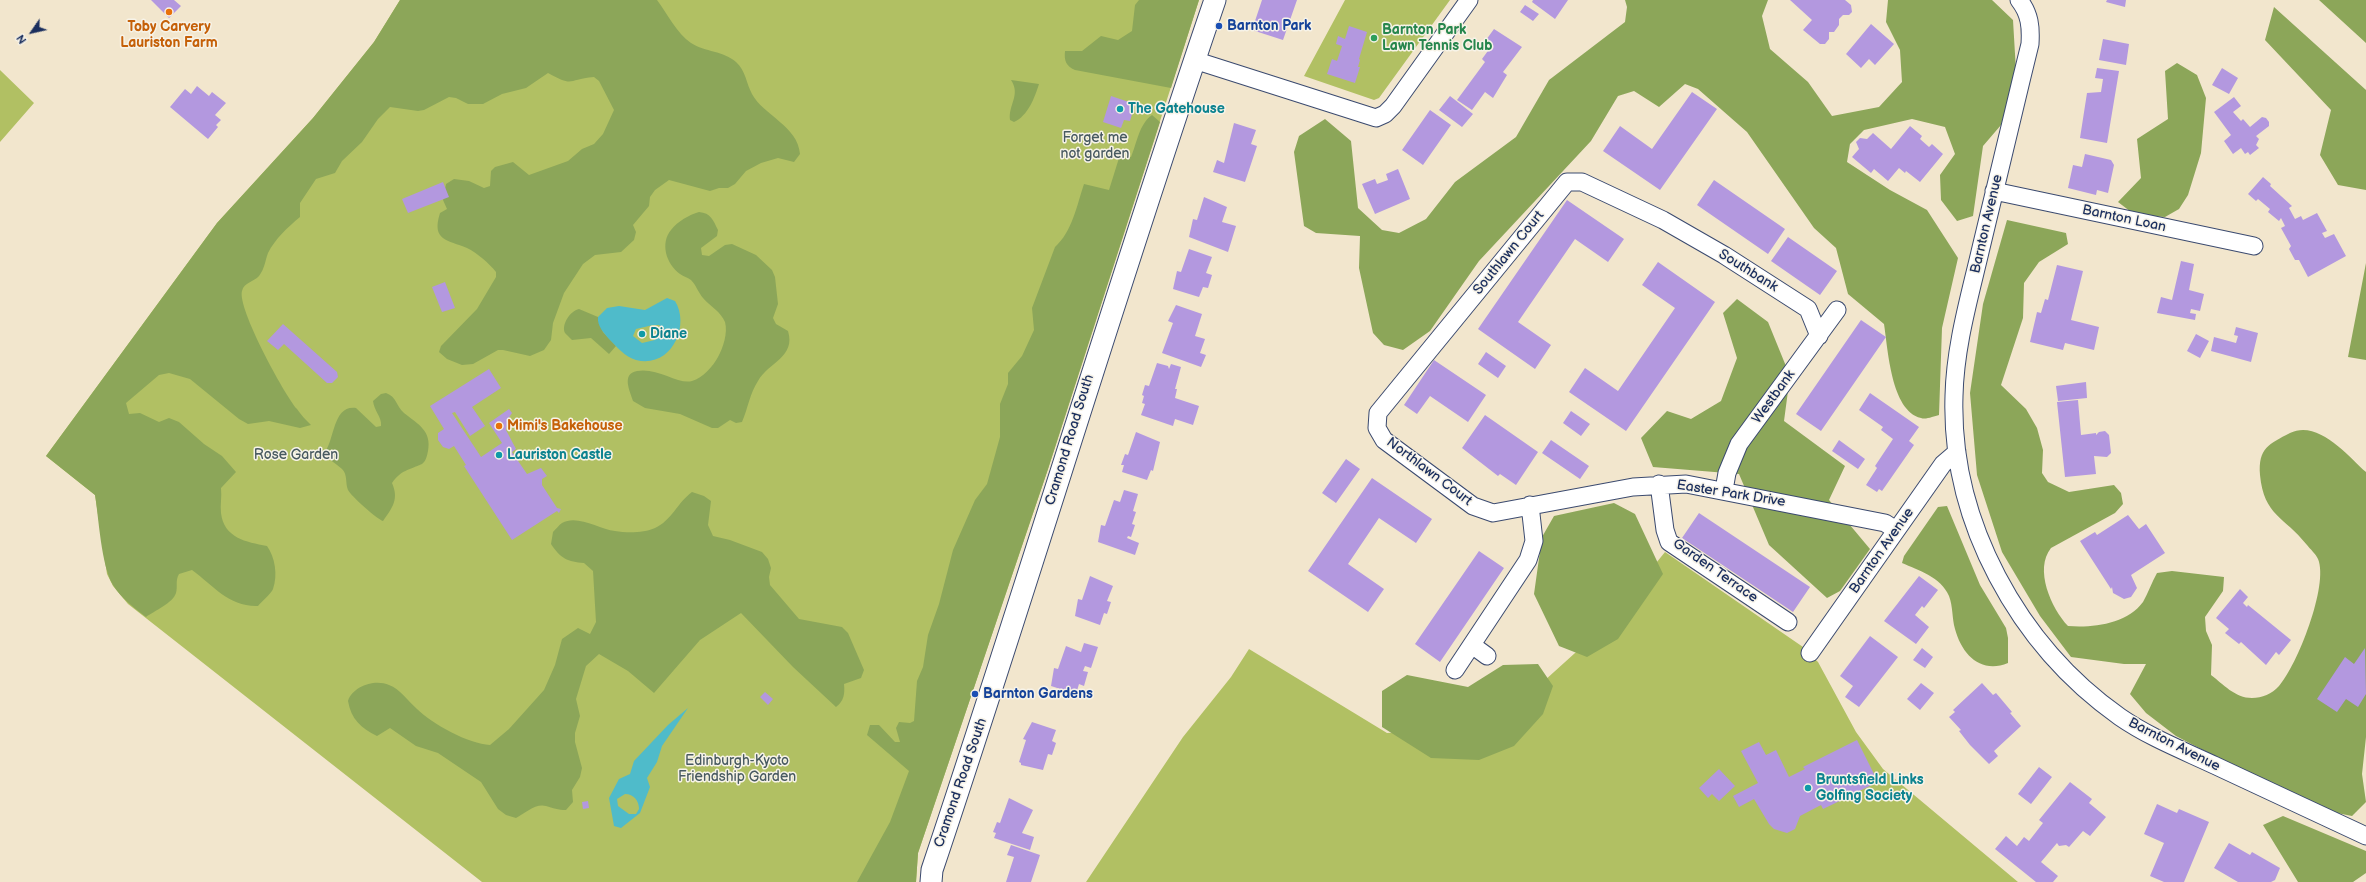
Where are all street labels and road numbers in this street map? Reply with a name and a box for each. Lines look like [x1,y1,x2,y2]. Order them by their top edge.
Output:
street label: Barnton Avenue [1967,173,2007,275]
street label: Barnton Loan [2081,202,2167,236]
street label: Southlawn Court [1470,208,1548,298]
street label: Southbank [1715,246,1781,296]
street label: Westbank [1749,367,1799,427]
street label: Cramond Road South [1042,373,1098,507]
street label: Northlawn Court [1383,434,1475,510]
street label: Easter Park Drive [1675,477,1787,511]
street label: Barnton Avenue [1846,505,1918,597]
street label: Garden Terrace [1669,535,1761,607]
street label: Barnton Avenue [2125,715,2223,775]
street label: Cramond Road South [931,716,991,850]

